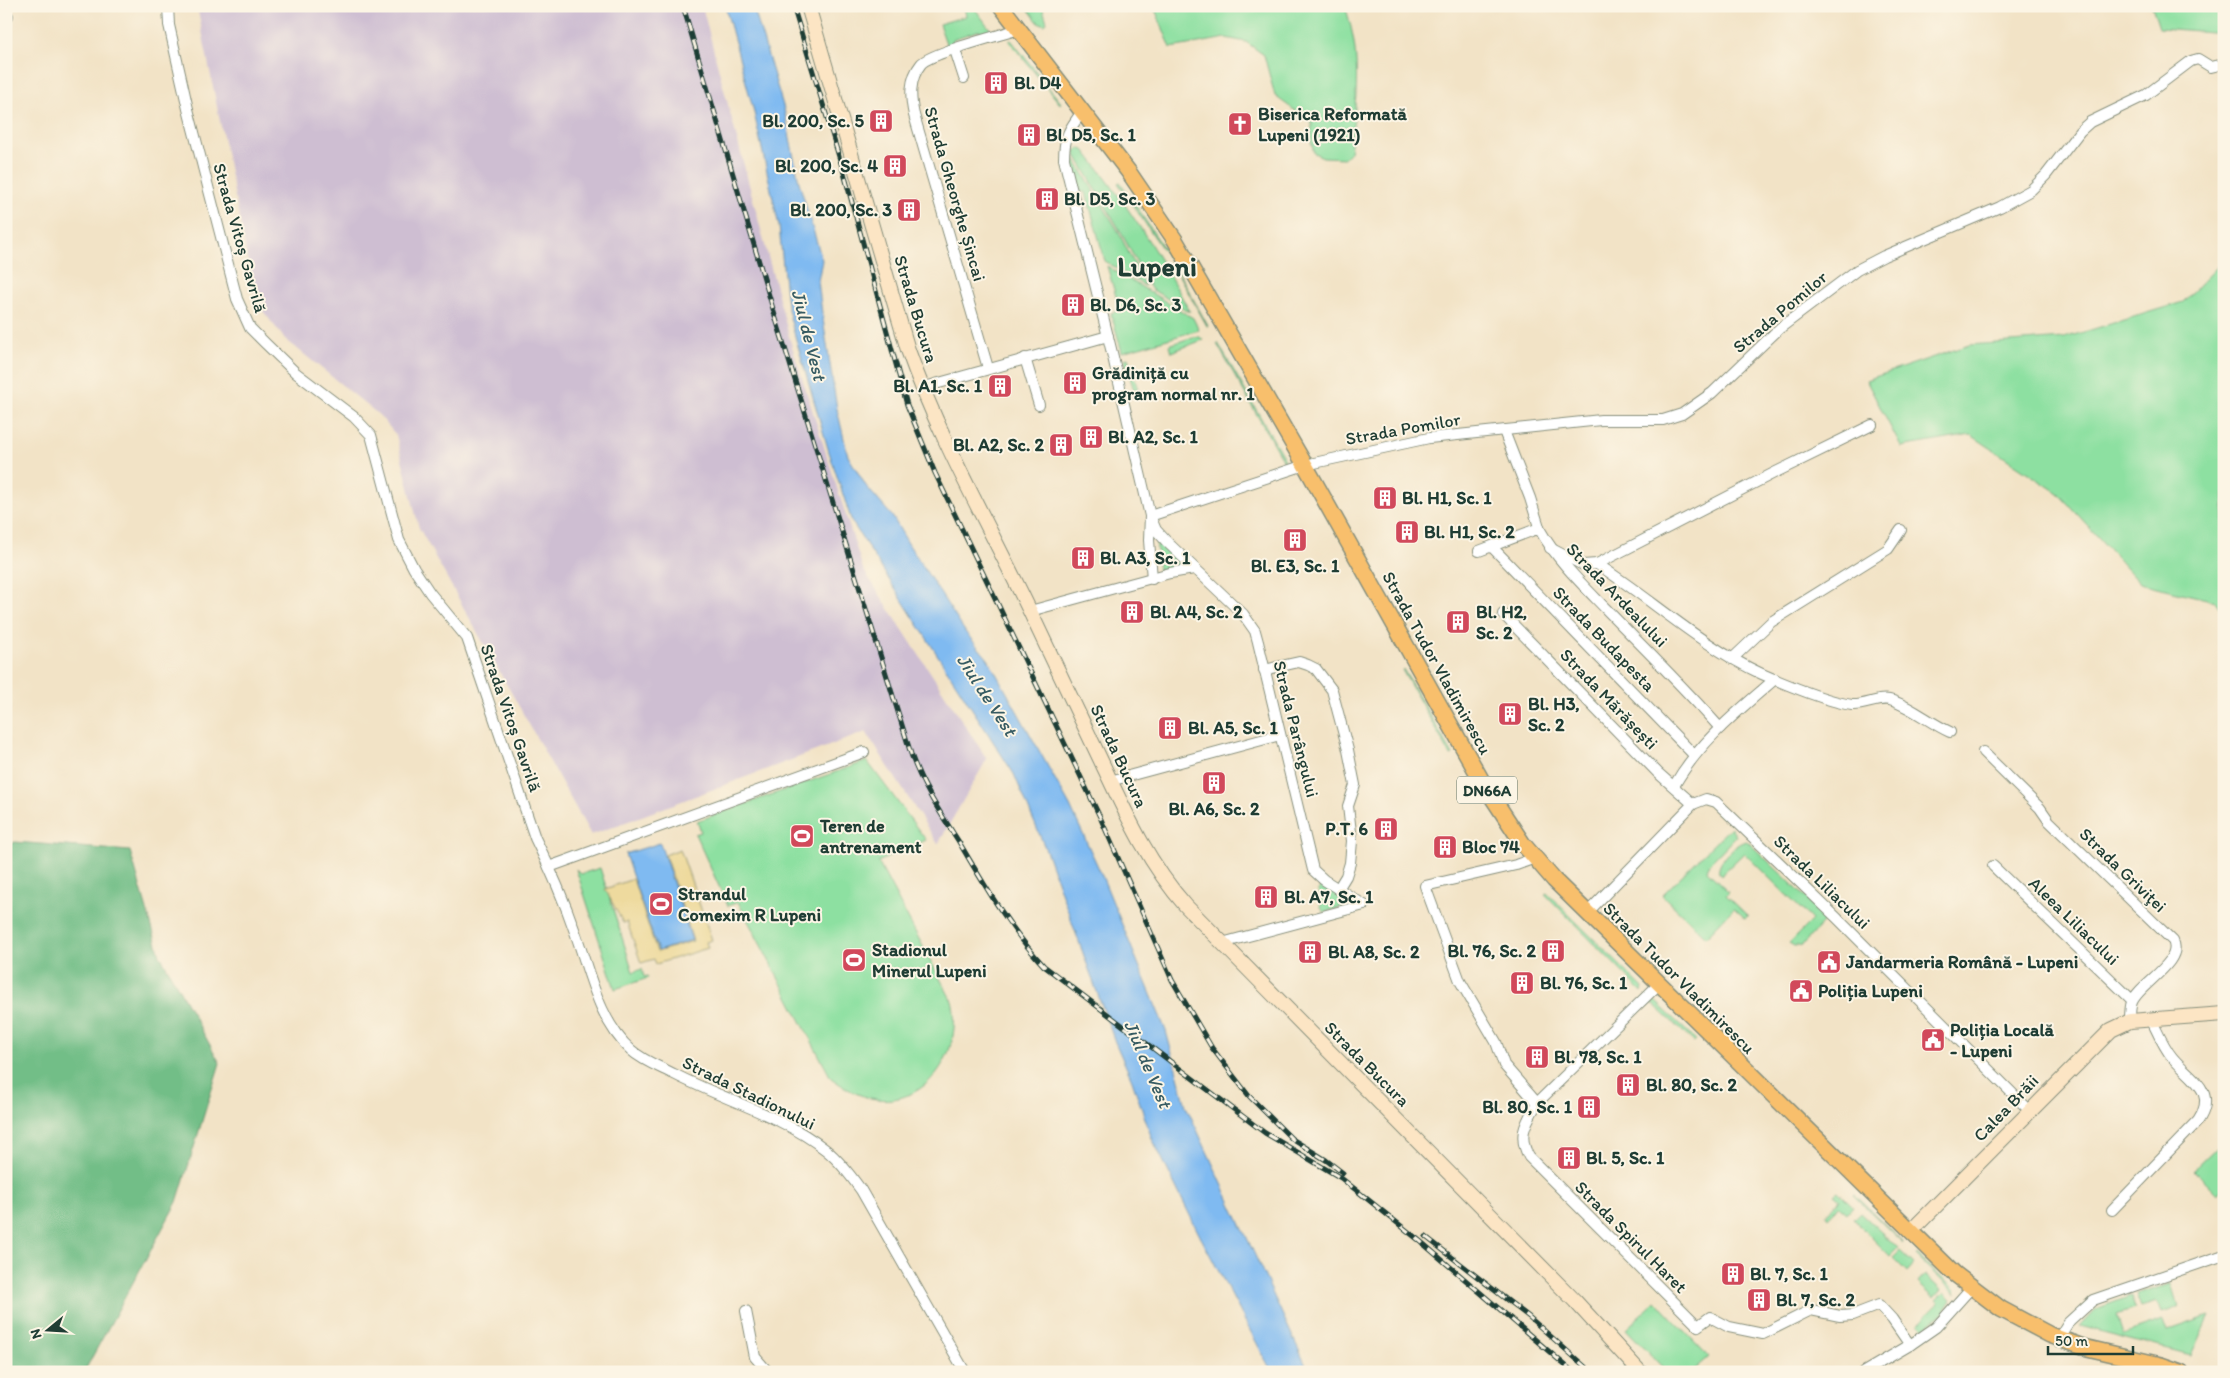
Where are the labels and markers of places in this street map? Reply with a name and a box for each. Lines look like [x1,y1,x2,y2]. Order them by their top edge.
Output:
building icon: Bl. D4 [983,70,1009,96]
place label: Bl. D4 [1014,72,1062,94]
place label: Biserica Reformată Lupeni (1921) [1258,103,1407,146]
building icon: Bl. 200, Sc. 5 [868,108,894,134]
place label: Bl. 200, Sc. 5 [762,110,865,132]
church icon: Biserica Reformată Lupeni (1921) [1227,111,1253,137]
building icon: Bl. D5, Sc. 1 [1016,122,1042,148]
place label: Bl. D5, Sc. 1 [1046,124,1136,146]
building icon: Bl. 200, Sc. 4 [882,153,908,179]
place label: Bl. 200, Sc. 4 [775,155,878,177]
building icon: Bl. D5, Sc. 3 [1034,186,1060,212]
place label: Bl. D5, Sc. 3 [1064,188,1155,210]
building icon: Bl. 200, Sc. 3 [896,197,922,223]
place label: Bl. 200, Sc. 3 [790,199,892,221]
building icon: Bl. D6, Sc. 3 [1060,292,1086,318]
place label: Bl. D6, Sc. 3 [1090,294,1181,316]
place label: Grădiniță cu program normal nr. 1 [1091,362,1255,405]
building icon: Grădiniță cu program normal nr. 1 [1062,370,1088,396]
building icon: Bl. A1, Sc. 1 [987,373,1013,399]
place label: Bl. A1, Sc. 1 [893,375,983,397]
building icon: Bl. A2, Sc. 1 [1078,424,1104,450]
place label: Bl. A2, Sc. 1 [1108,426,1199,448]
building icon: Bl. A2, Sc. 2 [1048,432,1074,458]
place label: Bl. A2, Sc. 2 [953,434,1045,456]
building icon: Bl. H1, Sc. 1 [1372,485,1398,511]
place label: Bl. H1, Sc. 1 [1402,487,1492,509]
building icon: Bl. H1, Sc. 2 [1394,519,1420,545]
place label: Bl. H1, Sc. 2 [1424,521,1515,543]
building icon: Bl. E3, Sc. 1 [1282,527,1308,553]
building icon: Bl. A3, Sc. 1 [1070,545,1096,571]
place label: Bl. A3, Sc. 1 [1100,547,1191,569]
place label: Bl. E3, Sc. 1 [1251,555,1340,577]
building icon: Bl. A4, Sc. 2 [1119,599,1145,625]
place label: Bl. A4, Sc. 2 [1150,601,1243,623]
place label: Bl. H2, Sc. 2 [1476,601,1527,644]
building icon: Bl. H2, Sc. 2 [1445,609,1471,635]
place label: Bl. H3, Sc. 2 [1528,693,1580,736]
building icon: Bl. H3, Sc. 2 [1497,701,1523,727]
building icon: Bl. A5, Sc. 1 [1157,715,1183,741]
place label: Bl. A5, Sc. 1 [1188,717,1279,739]
building icon: Bl. A6, Sc. 2 [1201,770,1227,796]
place label: Bl. A6, Sc. 2 [1168,798,1260,820]
place label: Teren de antrenament [819,815,922,858]
building icon: P.T. 6 [1373,816,1399,842]
place label: P.T. 6 [1325,818,1368,840]
sports icon: Teren de antrenament [789,823,815,849]
building icon: Bloc 74 [1432,834,1458,860]
place label: Bloc 74 [1462,836,1520,858]
place label: Strandul Comexim R Lupeni [678,883,821,926]
building icon: Bl. A7, Sc. 1 [1253,884,1279,910]
place label: Bl. A7, Sc. 1 [1284,886,1374,908]
sports icon: Strandul Comexim R Lupeni [648,891,674,917]
building icon: Bl. 76, Sc. 2 [1540,938,1566,964]
place label: Stadionul Minerul Lupeni [872,939,987,982]
building icon: Bl. A8, Sc. 2 [1297,939,1323,965]
place label: Bl. 76, Sc. 2 [1448,940,1537,962]
place label: Bl. A8, Sc. 2 [1328,941,1420,963]
sports icon: Stadionul Minerul Lupeni [841,947,867,973]
public building icon: Jandarmeria Română - Lupeni [1816,949,1842,975]
place label: Jandarmeria Română - Lupeni [1845,951,2078,973]
building icon: Bl. 76, Sc. 1 [1509,970,1535,996]
place label: Bl. 76, Sc. 1 [1540,972,1628,994]
public building icon: Poliția Lupeni [1788,978,1814,1004]
place label: Poliția Lupeni [1818,980,1923,1002]
place label: Poliția Locală - Lupeni [1950,1019,2055,1062]
public building icon: Poliția Locală - Lupeni [1920,1027,1946,1053]
building icon: Bl. 78, Sc. 1 [1524,1044,1550,1070]
place label: Bl. 78, Sc. 1 [1554,1046,1642,1068]
building icon: Bl. 80, Sc. 2 [1615,1072,1641,1098]
place label: Bl. 80, Sc. 2 [1646,1074,1738,1096]
building icon: Bl. 80, Sc. 1 [1576,1094,1602,1120]
place label: Bl. 80, Sc. 1 [1482,1096,1573,1118]
building icon: Bl. 5, Sc. 1 [1556,1145,1582,1171]
place label: Bl. 5, Sc. 1 [1586,1147,1665,1169]
building icon: Bl. 7, Sc. 1 [1720,1261,1746,1287]
place label: Bl. 7, Sc. 1 [1750,1263,1828,1285]
building icon: Bl. 7, Sc. 2 [1746,1287,1772,1313]
place label: Bl. 7, Sc. 2 [1776,1289,1855,1311]

